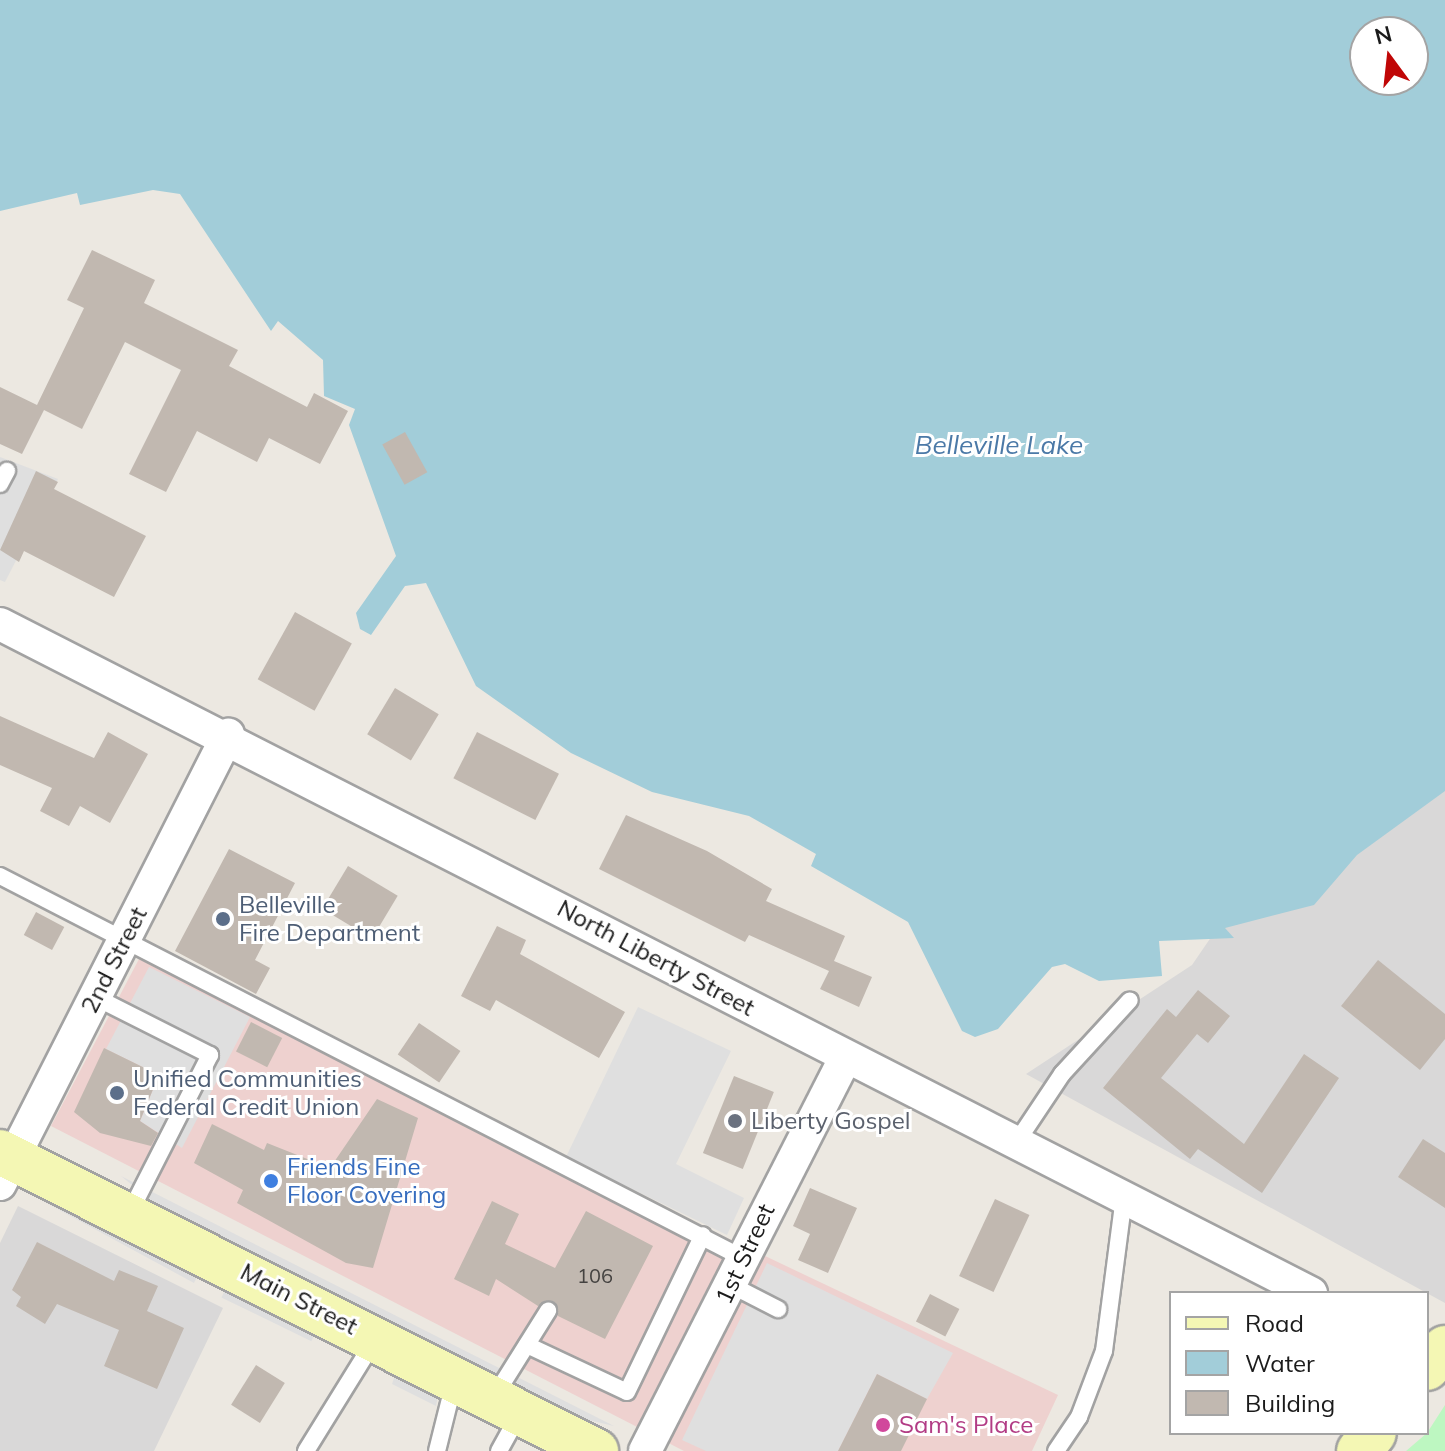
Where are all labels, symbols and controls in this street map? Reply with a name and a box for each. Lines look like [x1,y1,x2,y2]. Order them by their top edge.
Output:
north arrow [1349,16,1429,96]
text: N [1372,19,1395,50]
water label: Belleville Lake [915,429,1083,461]
place label: Belleville Fire Department [239,891,420,947]
street label: North Liberty Street [552,894,760,1022]
street label: 2nd Street [75,902,153,1018]
marker: Belleville Fire Department [214,910,232,928]
place label: Unified Communities Federal Credit Union [133,1065,362,1121]
marker: Unified Communities Federal Credit Union [108,1084,126,1102]
place label: Liberty Gospel [751,1107,910,1135]
marker: Liberty Gospel [726,1112,744,1130]
place label: Friends Fine Floor Covering [287,1153,446,1209]
marker: Friends Fine Floor Covering [262,1172,280,1190]
street label: 1st Street [709,1199,781,1309]
street label: Main Street [236,1257,362,1341]
house number: 106 [577,1263,613,1287]
legend [1169,1291,1429,1435]
text: Road [1245,1308,1304,1338]
text: Water [1245,1348,1315,1378]
text: Building [1245,1388,1335,1418]
place label: Sam's Place [899,1411,1033,1439]
marker: Sam's Place [874,1416,892,1434]

